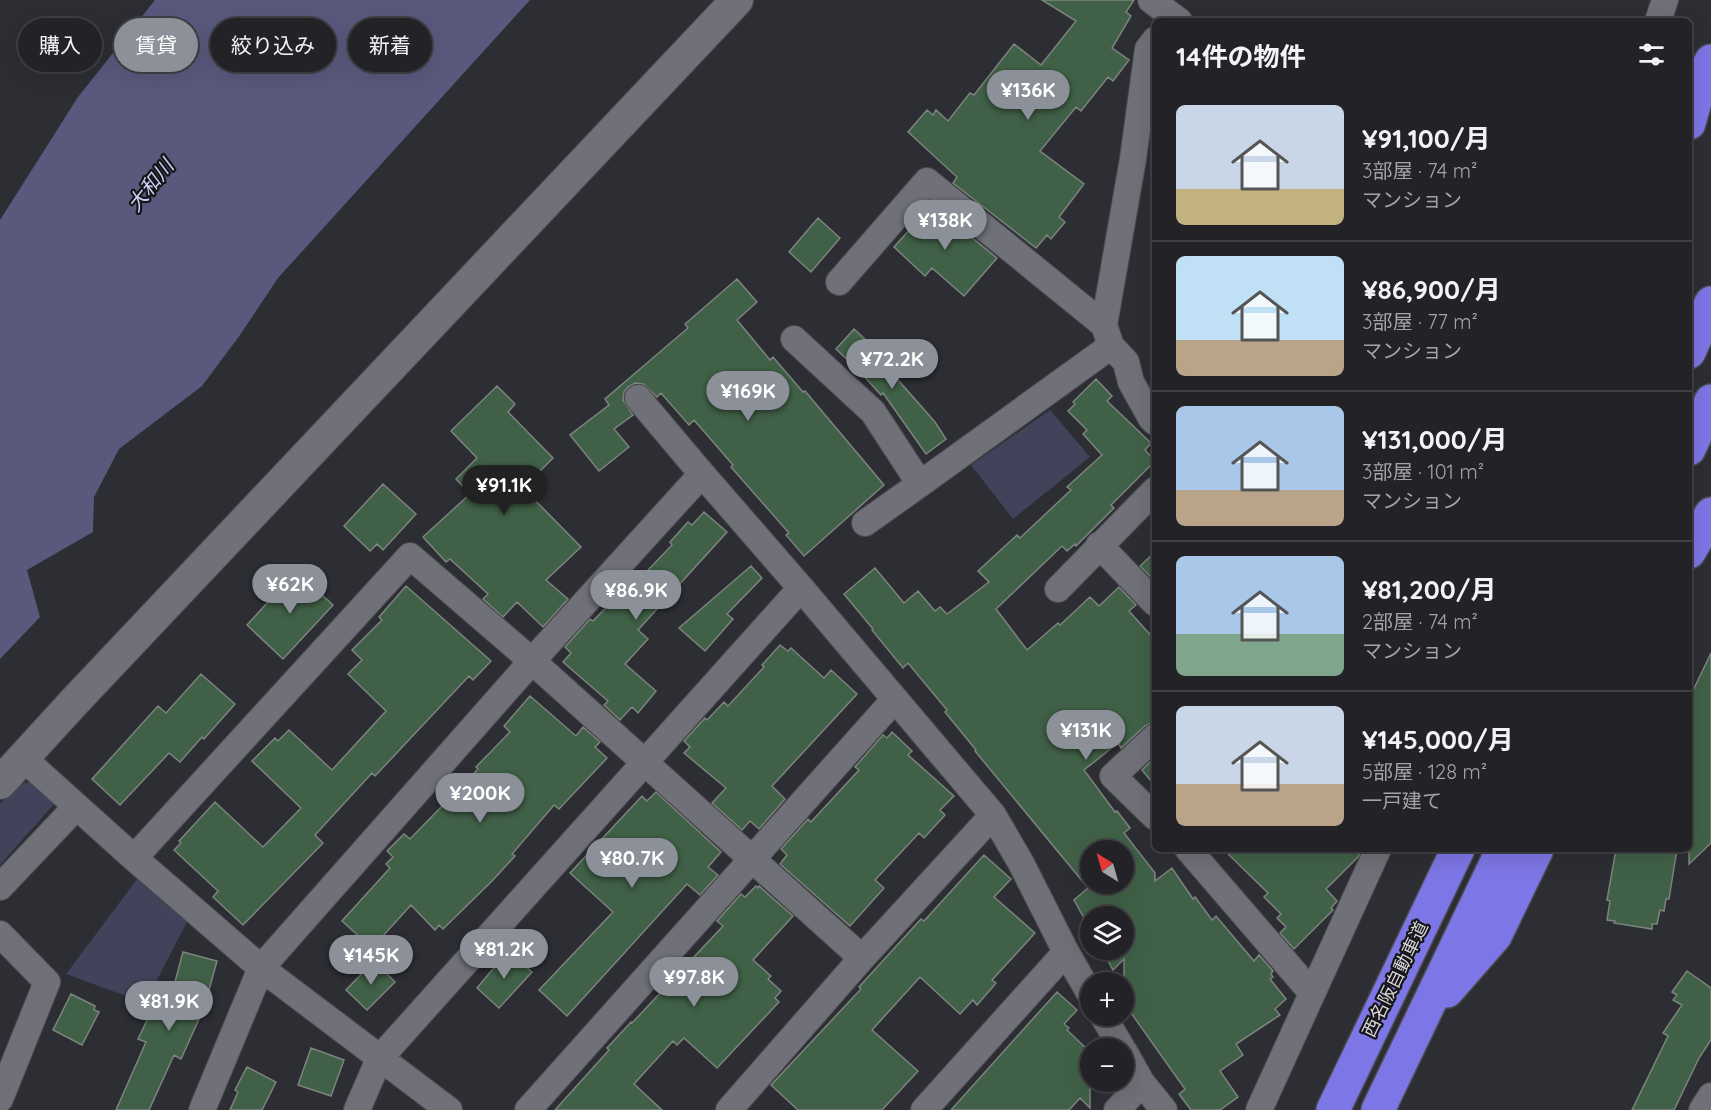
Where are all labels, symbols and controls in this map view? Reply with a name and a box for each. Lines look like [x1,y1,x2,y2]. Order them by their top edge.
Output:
chip: 購入 [18,18,102,72]
chip: 賃貸 [114,18,198,72]
chip: 絞り込み [210,18,336,72]
chip: 新着 [348,18,432,72]
icon: filters [1635,38,1668,71]
text: 14件の物件 [1176,40,1305,73]
pin: ¥136K [986,70,1070,121]
text: ¥136K [1001,77,1055,102]
text: ¥91,100/月 [1362,122,1491,155]
icon: home [1224,129,1296,201]
water label: 大和川 [121,152,180,216]
text: 3部屋 · 74 m² [1362,158,1477,183]
text: マンション [1362,187,1462,212]
pin: ¥138K [903,200,987,251]
text: ¥138K [918,207,972,232]
text: ¥86,900/月 [1362,273,1501,306]
icon: home [1224,280,1296,352]
text: 3部屋 · 77 m² [1362,309,1478,334]
text: マンション [1362,338,1462,363]
pin: ¥72.2K [843,339,941,390]
text: ¥72.2K [860,346,924,371]
pin: ¥169K [706,371,790,422]
text: ¥169K [720,378,776,403]
text: ¥131,000/月 [1362,423,1508,456]
icon: home [1224,430,1296,502]
text: 3部屋 · 101 m² [1362,459,1484,484]
pin: ¥91.1K [455,465,553,516]
text: ¥91.1K [476,472,532,497]
text: マンション [1362,488,1462,513]
pin: ¥62K [254,564,326,615]
pin: ¥86.9K [587,570,685,621]
text: ¥62K [266,571,314,596]
text: ¥81,200/月 [1362,573,1497,606]
text: ¥86.9K [604,577,668,602]
icon: home [1224,580,1296,652]
text: 2部屋 · 74 m² [1362,609,1478,634]
text: マンション [1362,638,1462,663]
pin: ¥131K [1044,710,1128,761]
text: ¥131K [1060,717,1112,742]
text: ¥145,000/月 [1362,723,1514,756]
icon: home [1224,730,1296,802]
text: 5部屋 · 128 m² [1362,759,1487,784]
pin: ¥200K [438,773,522,824]
text: ¥200K [450,780,510,805]
text: 一戸建て [1362,788,1442,813]
pin: ¥80.7K [583,838,681,889]
north arrow [1080,840,1134,894]
map controls [1080,840,1134,1092]
text: ¥80.7K [600,845,664,870]
button: layers [1080,906,1134,960]
street label: 西名阪自動車道 [1357,917,1433,1041]
pin: ¥81.2K [455,929,553,980]
pin: ¥145K [329,935,413,986]
text: ¥81.2K [474,936,534,961]
text: ¥145K [343,942,399,967]
pin: ¥97.8K [645,957,743,1008]
text: ¥97.8K [663,964,725,989]
button: + [1080,972,1134,1026]
pin: ¥81.9K [120,981,218,1032]
text: ¥81.9K [139,988,199,1013]
button: − [1080,1038,1134,1092]

